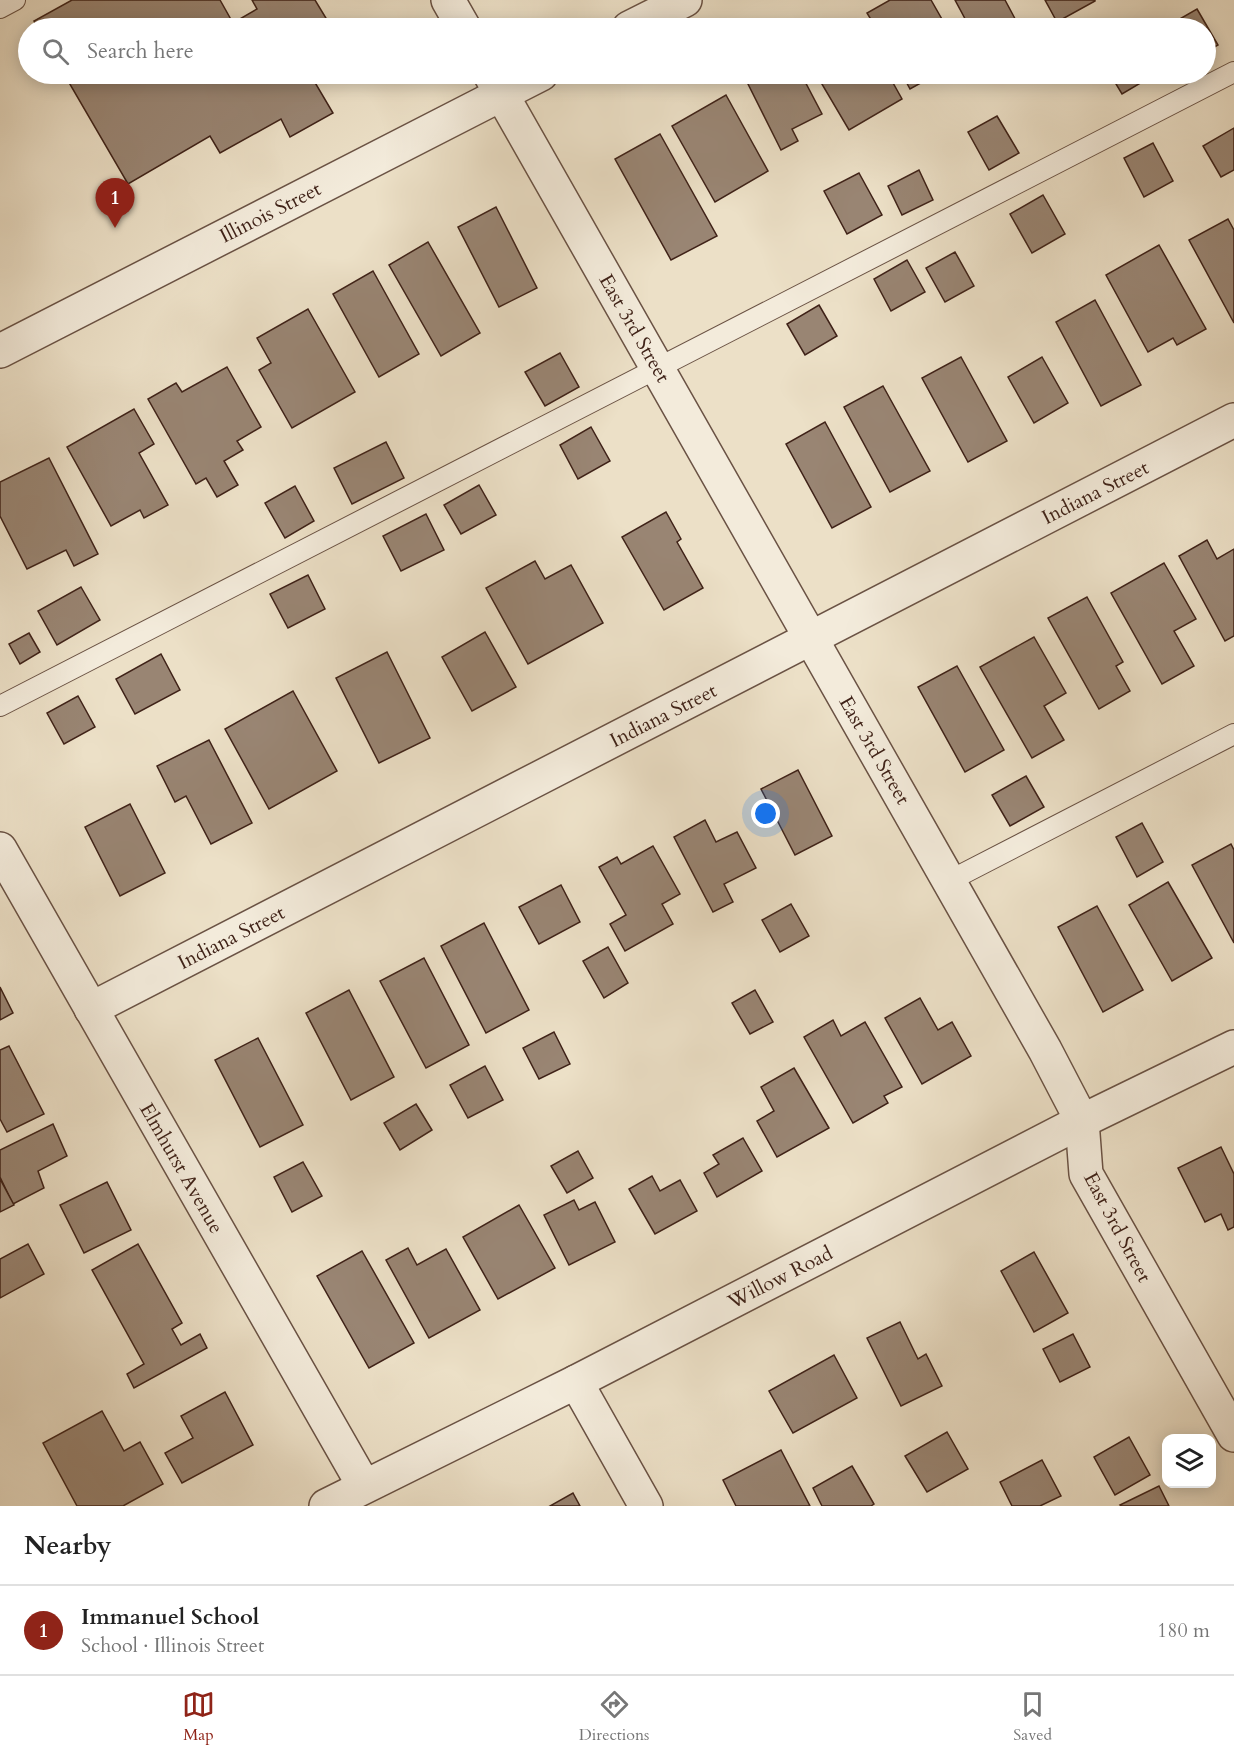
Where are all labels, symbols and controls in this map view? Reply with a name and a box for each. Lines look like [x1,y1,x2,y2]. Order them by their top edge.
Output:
search box [18,18,1216,84]
icon: search [39,35,72,68]
text: Search here [87,36,194,66]
street label: Illinois Street [215,175,326,250]
pin: 1 [96,178,134,228]
street label: East 3rd Street [593,269,677,388]
street label: Indiana Street [1037,454,1154,531]
street label: Indiana Street [605,677,722,754]
street label: East 3rd Street [833,691,917,810]
your location [751,799,780,828]
street label: Indiana Street [173,899,290,976]
street label: Elmhurst Avenue [133,1098,230,1239]
street label: East 3rd Street [1077,1167,1158,1288]
street label: Willow Road [722,1239,837,1316]
map controls [1162,1434,1216,1488]
button: layers [1162,1434,1216,1488]
text: Nearby [24,1528,112,1563]
text: Immanuel School [81,1602,259,1632]
text: 1 [38,1617,49,1644]
text: 180 m [1157,1617,1210,1644]
text: School · Illinois Street [81,1632,264,1659]
tab: Map [182,1688,215,1746]
tab: Directions [579,1688,649,1746]
tab: Saved [1013,1688,1052,1746]

